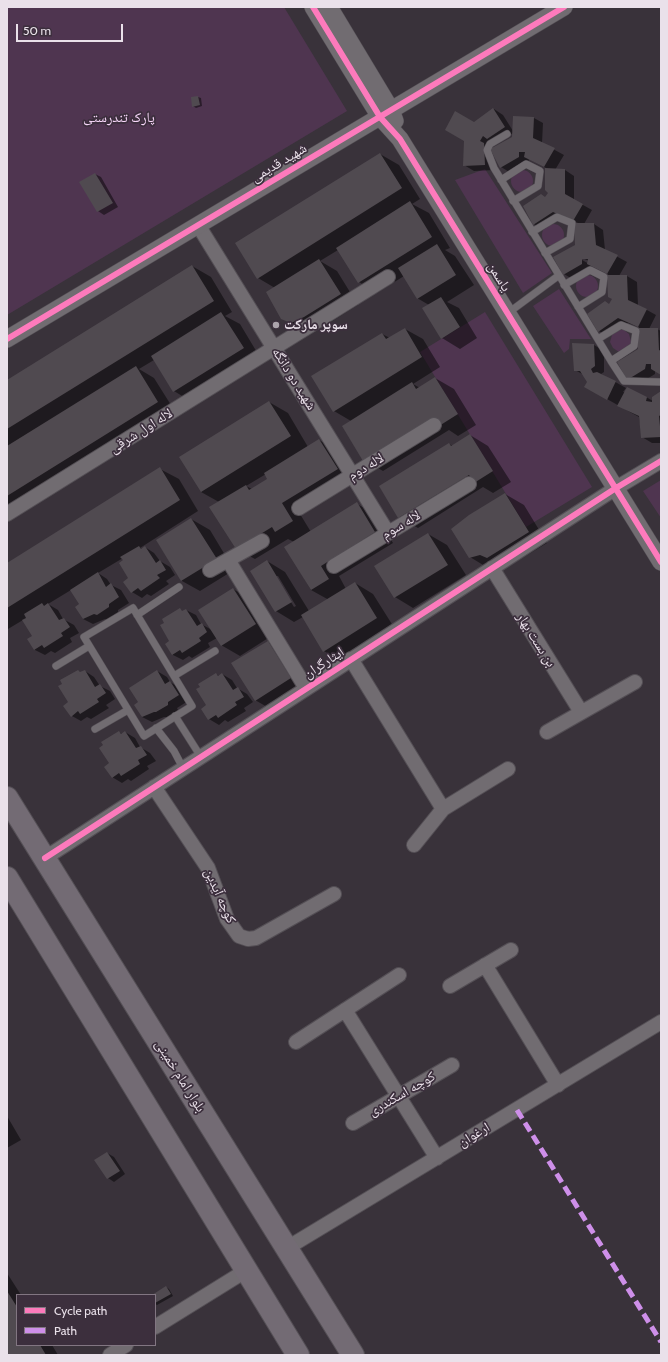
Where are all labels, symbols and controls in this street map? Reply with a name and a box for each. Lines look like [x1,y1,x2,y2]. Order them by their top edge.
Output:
scale bar [18,16,125,42]
text: 50 m [23,23,51,38]
park label: پارک تندرستی [83,110,155,126]
street label: شهید قدیمی [248,140,310,186]
street label: یاسمن [484,259,514,295]
place label: سوپر مارکت [284,317,348,333]
marker: سوپر مارکت [271,320,281,330]
street label: شهید دو دانگه [268,345,320,413]
street label: لاله اول شرقی [106,405,176,457]
street label: لاله دوم [345,450,387,484]
street label: لاله سوم [379,507,423,543]
street label: بن بست بهار [513,610,559,670]
street label: ایثارگران [301,644,347,682]
street label: کوچه آیدین [200,866,240,926]
street label: بلوار امام خمینی [151,1037,209,1115]
street label: کوچه اسکندری [366,1068,438,1120]
street label: ارغوان [455,1119,493,1151]
legend [16,1294,156,1346]
text: Cycle path [54,1303,107,1318]
text: Path [54,1323,77,1338]

